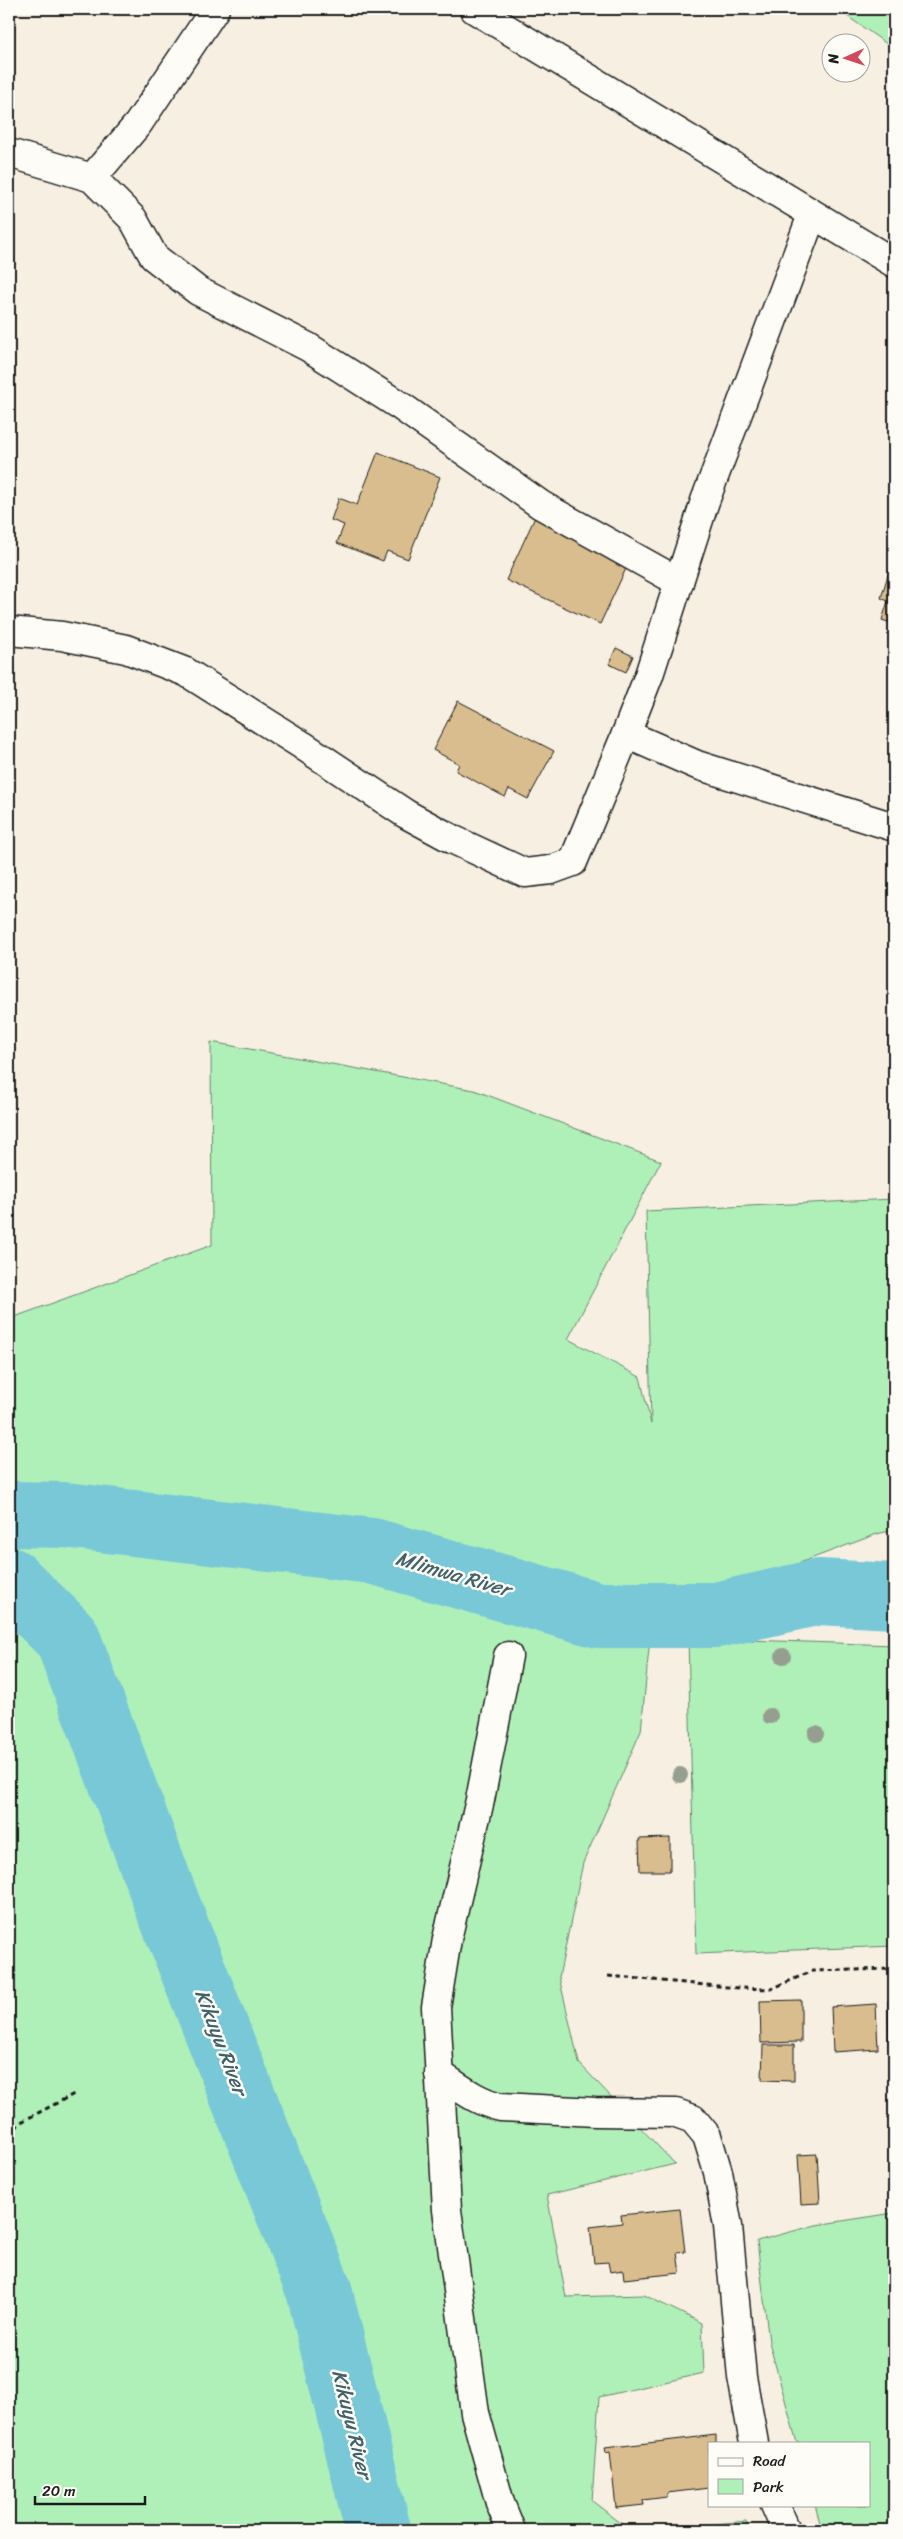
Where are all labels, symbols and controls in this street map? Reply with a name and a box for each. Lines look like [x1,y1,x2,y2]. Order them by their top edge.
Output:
north arrow [820,32,870,82]
text: N [821,53,846,65]
water label: Mlimwa River [392,1541,518,1608]
water label: Kikuyu River [185,1984,259,2104]
water label: Kikuyu River [322,2366,383,2486]
legend [708,2442,870,2506]
text: Road [753,2448,786,2474]
scale bar [35,2474,145,2506]
text: Park [753,2474,784,2500]
text: 20 m [42,2478,76,2504]

